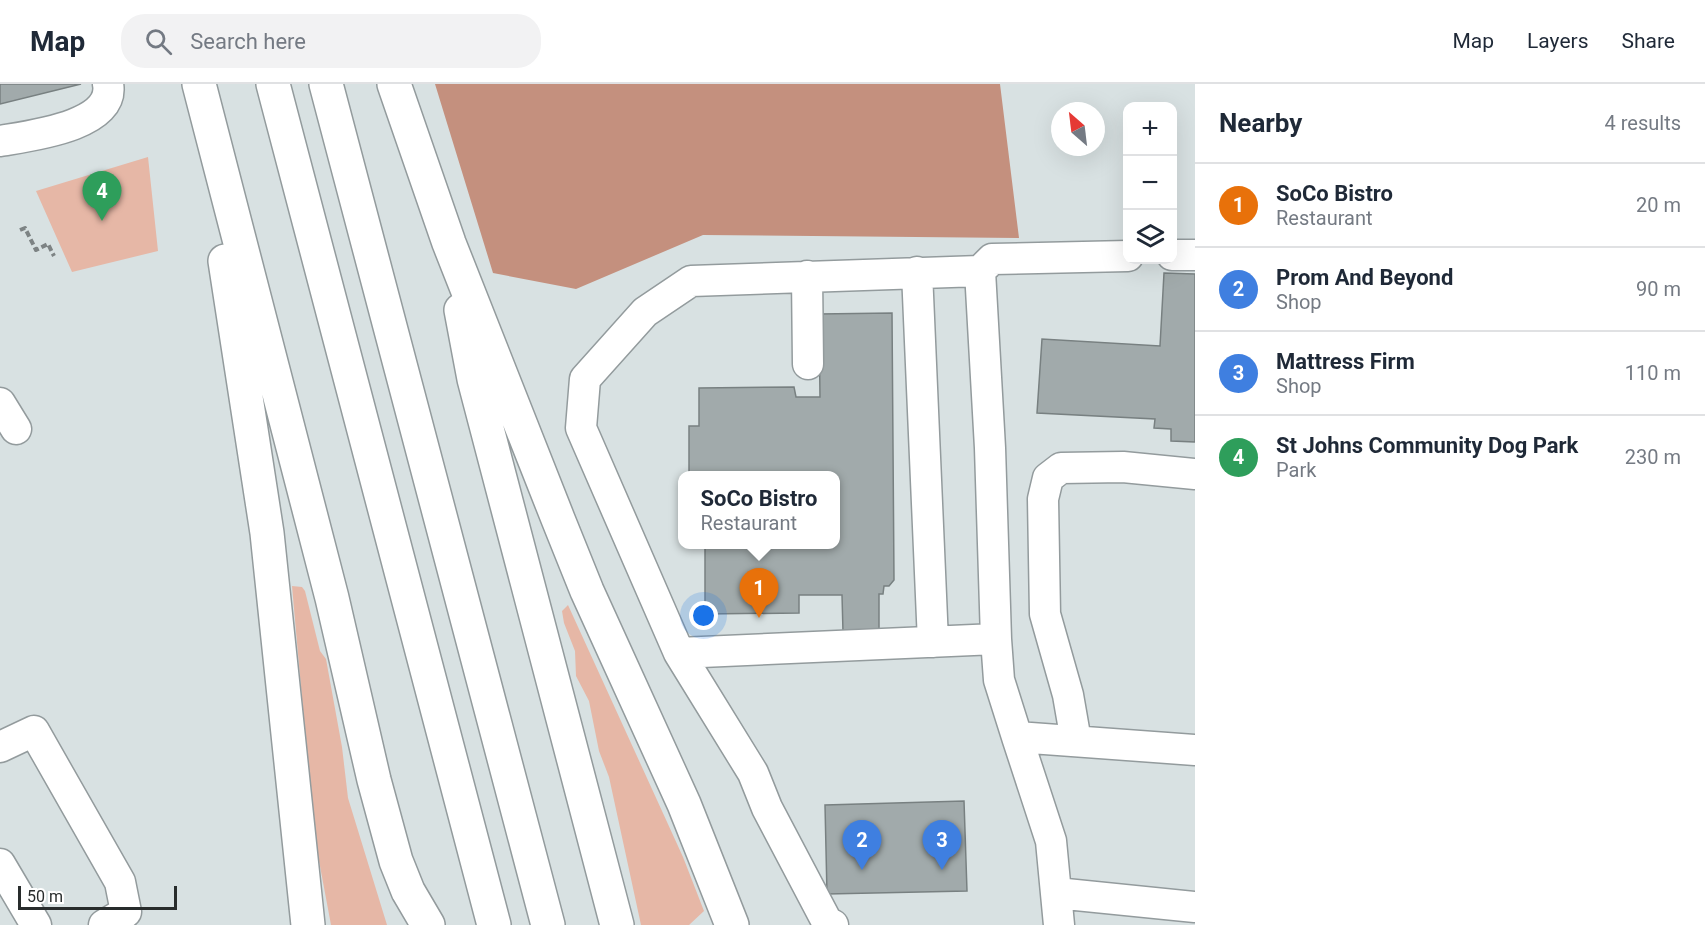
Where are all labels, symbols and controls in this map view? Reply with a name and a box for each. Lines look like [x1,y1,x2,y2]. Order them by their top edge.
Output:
search box [121,14,541,68]
text: Map [30,25,85,58]
icon: search [142,25,175,58]
text: Search here [190,29,306,54]
text: Map [1452,29,1494,53]
text: Layers [1527,29,1588,53]
text: Share [1621,29,1675,53]
north arrow [1051,102,1105,156]
map controls [1123,102,1177,264]
button: + [1123,102,1177,156]
text: Nearby [1219,108,1302,138]
text: 4 results [1605,111,1681,135]
button: − [1123,156,1177,210]
pin: 4 [82,172,122,221]
text: SoCo Bistro [1276,181,1393,206]
text: 1 [1233,193,1244,217]
text: 20 m [1636,193,1681,217]
text: Restaurant [1276,206,1373,230]
button: layers [1123,210,1177,264]
text: Prom And Beyond [1276,265,1453,290]
text: 2 [1233,277,1244,301]
text: 90 m [1636,277,1681,301]
text: Shop [1276,290,1322,314]
text: Mattress Firm [1276,349,1415,374]
text: 3 [1233,361,1244,385]
text: 110 m [1625,361,1681,385]
text: Shop [1276,374,1322,398]
text: St Johns Community Dog Park [1276,433,1578,458]
text: 4 [1233,445,1244,469]
text: 230 m [1625,445,1681,469]
text: Park [1276,458,1316,482]
popup [678,471,840,549]
text: SoCo Bistro [701,486,818,511]
text: Restaurant [701,511,797,535]
pin: 1 [740,568,778,618]
your location [689,601,718,630]
pin: 2 [842,820,882,870]
pin: 3 [922,820,962,870]
scale bar [18,883,177,910]
text: 50 m [27,887,63,906]

